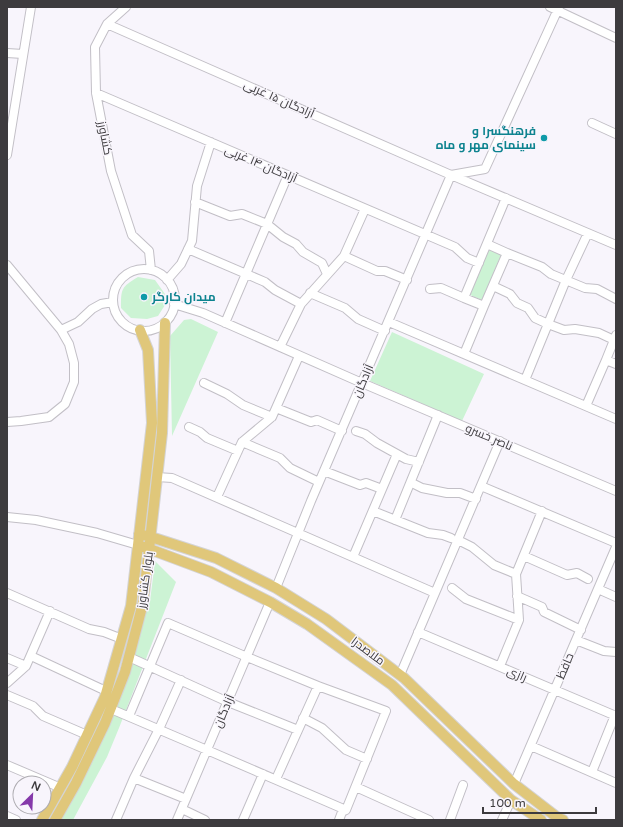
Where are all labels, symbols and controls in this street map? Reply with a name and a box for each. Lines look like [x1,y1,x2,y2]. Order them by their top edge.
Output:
street label: آزادگان ۱۵ غربی [241,77,317,121]
street label: کشاورز [95,119,115,156]
place label: فرهنگسرا و سینمای مهر و ماه [436,124,536,153]
marker: فرهنگسرا و سینمای مهر و ماه [539,133,549,143]
street label: آزادگان ۱۴ غربی [223,142,300,186]
place label: میدان کارگر [151,290,216,305]
marker: میدان کارگر [139,292,149,302]
street label: آزادگان [350,361,377,400]
street label: ناصر خسرو [463,421,515,453]
street label: بلوار کشاورز [134,551,156,610]
street label: ملاصدرا [348,634,388,668]
street label: حافظ [553,651,577,681]
street label: رازی [505,664,529,684]
street label: آزادگان [211,691,238,730]
north arrow [12,775,52,815]
text: N [29,779,43,794]
scale bar [483,789,596,815]
text: 100 m [489,796,526,810]

